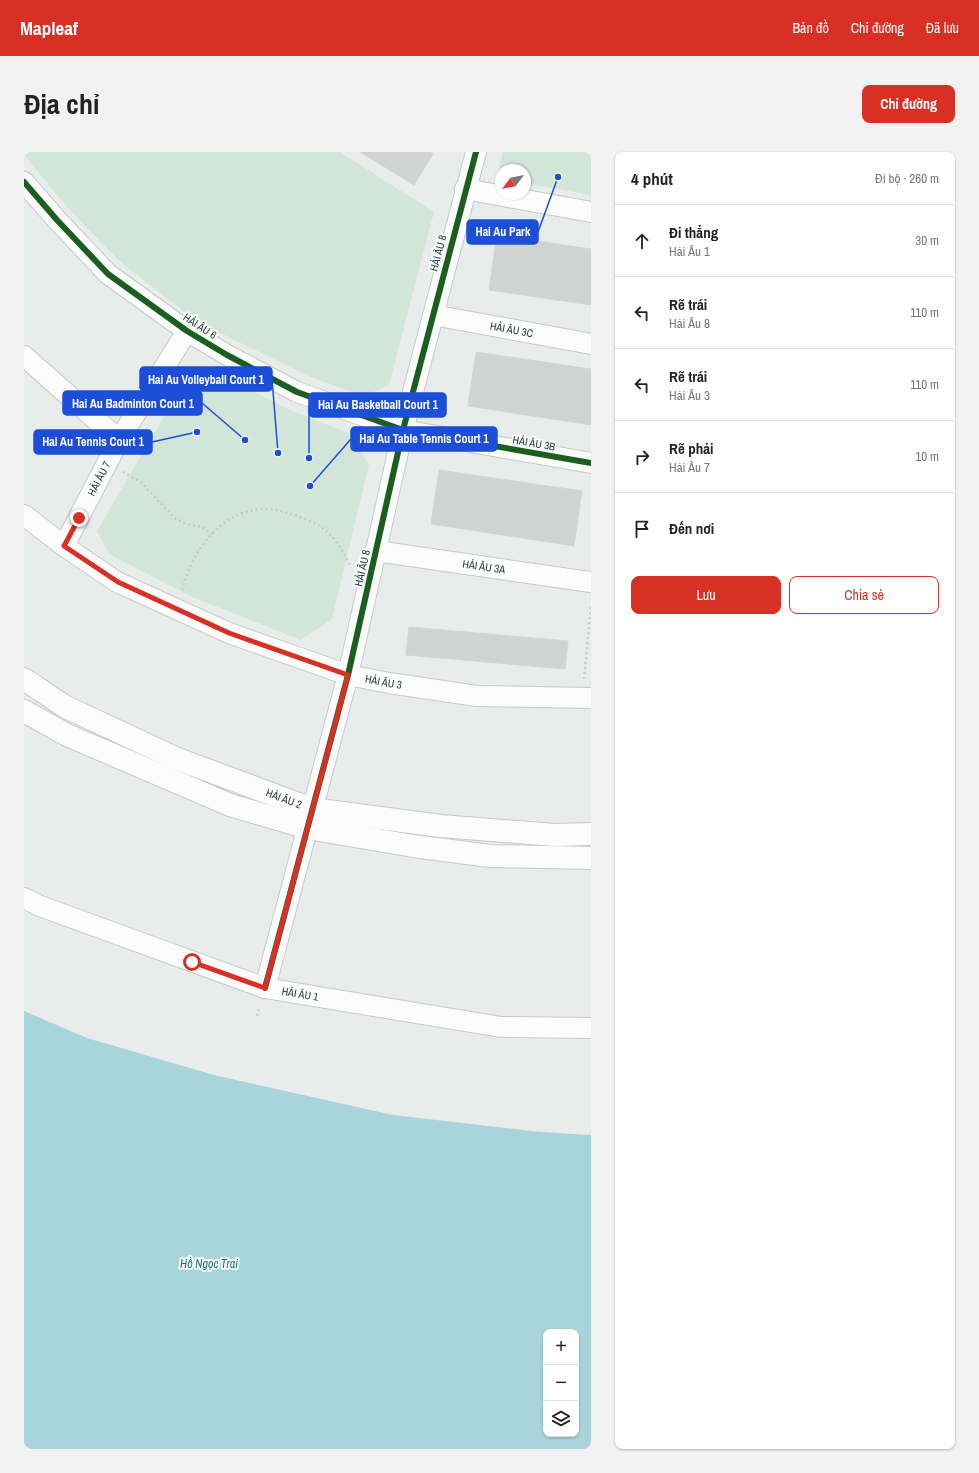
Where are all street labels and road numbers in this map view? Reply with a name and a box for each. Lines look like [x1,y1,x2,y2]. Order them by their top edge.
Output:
street label: HẢI ÂU 8 [426,233,450,273]
street label: HẢI ÂU 6 [181,310,219,342]
street label: HẢI ÂU 3C [489,319,535,340]
street label: HẢI ÂU 3B [512,432,556,454]
street label: HẢI ÂU 7 [84,459,114,498]
street label: HẢI ÂU 8 [351,548,373,588]
street label: HẢI ÂU 3A [462,557,507,577]
street label: HẢI ÂU 3 [364,671,403,692]
street label: HẢI ÂU 2 [264,785,304,812]
street label: HẢI ÂU 1 [281,984,320,1004]

